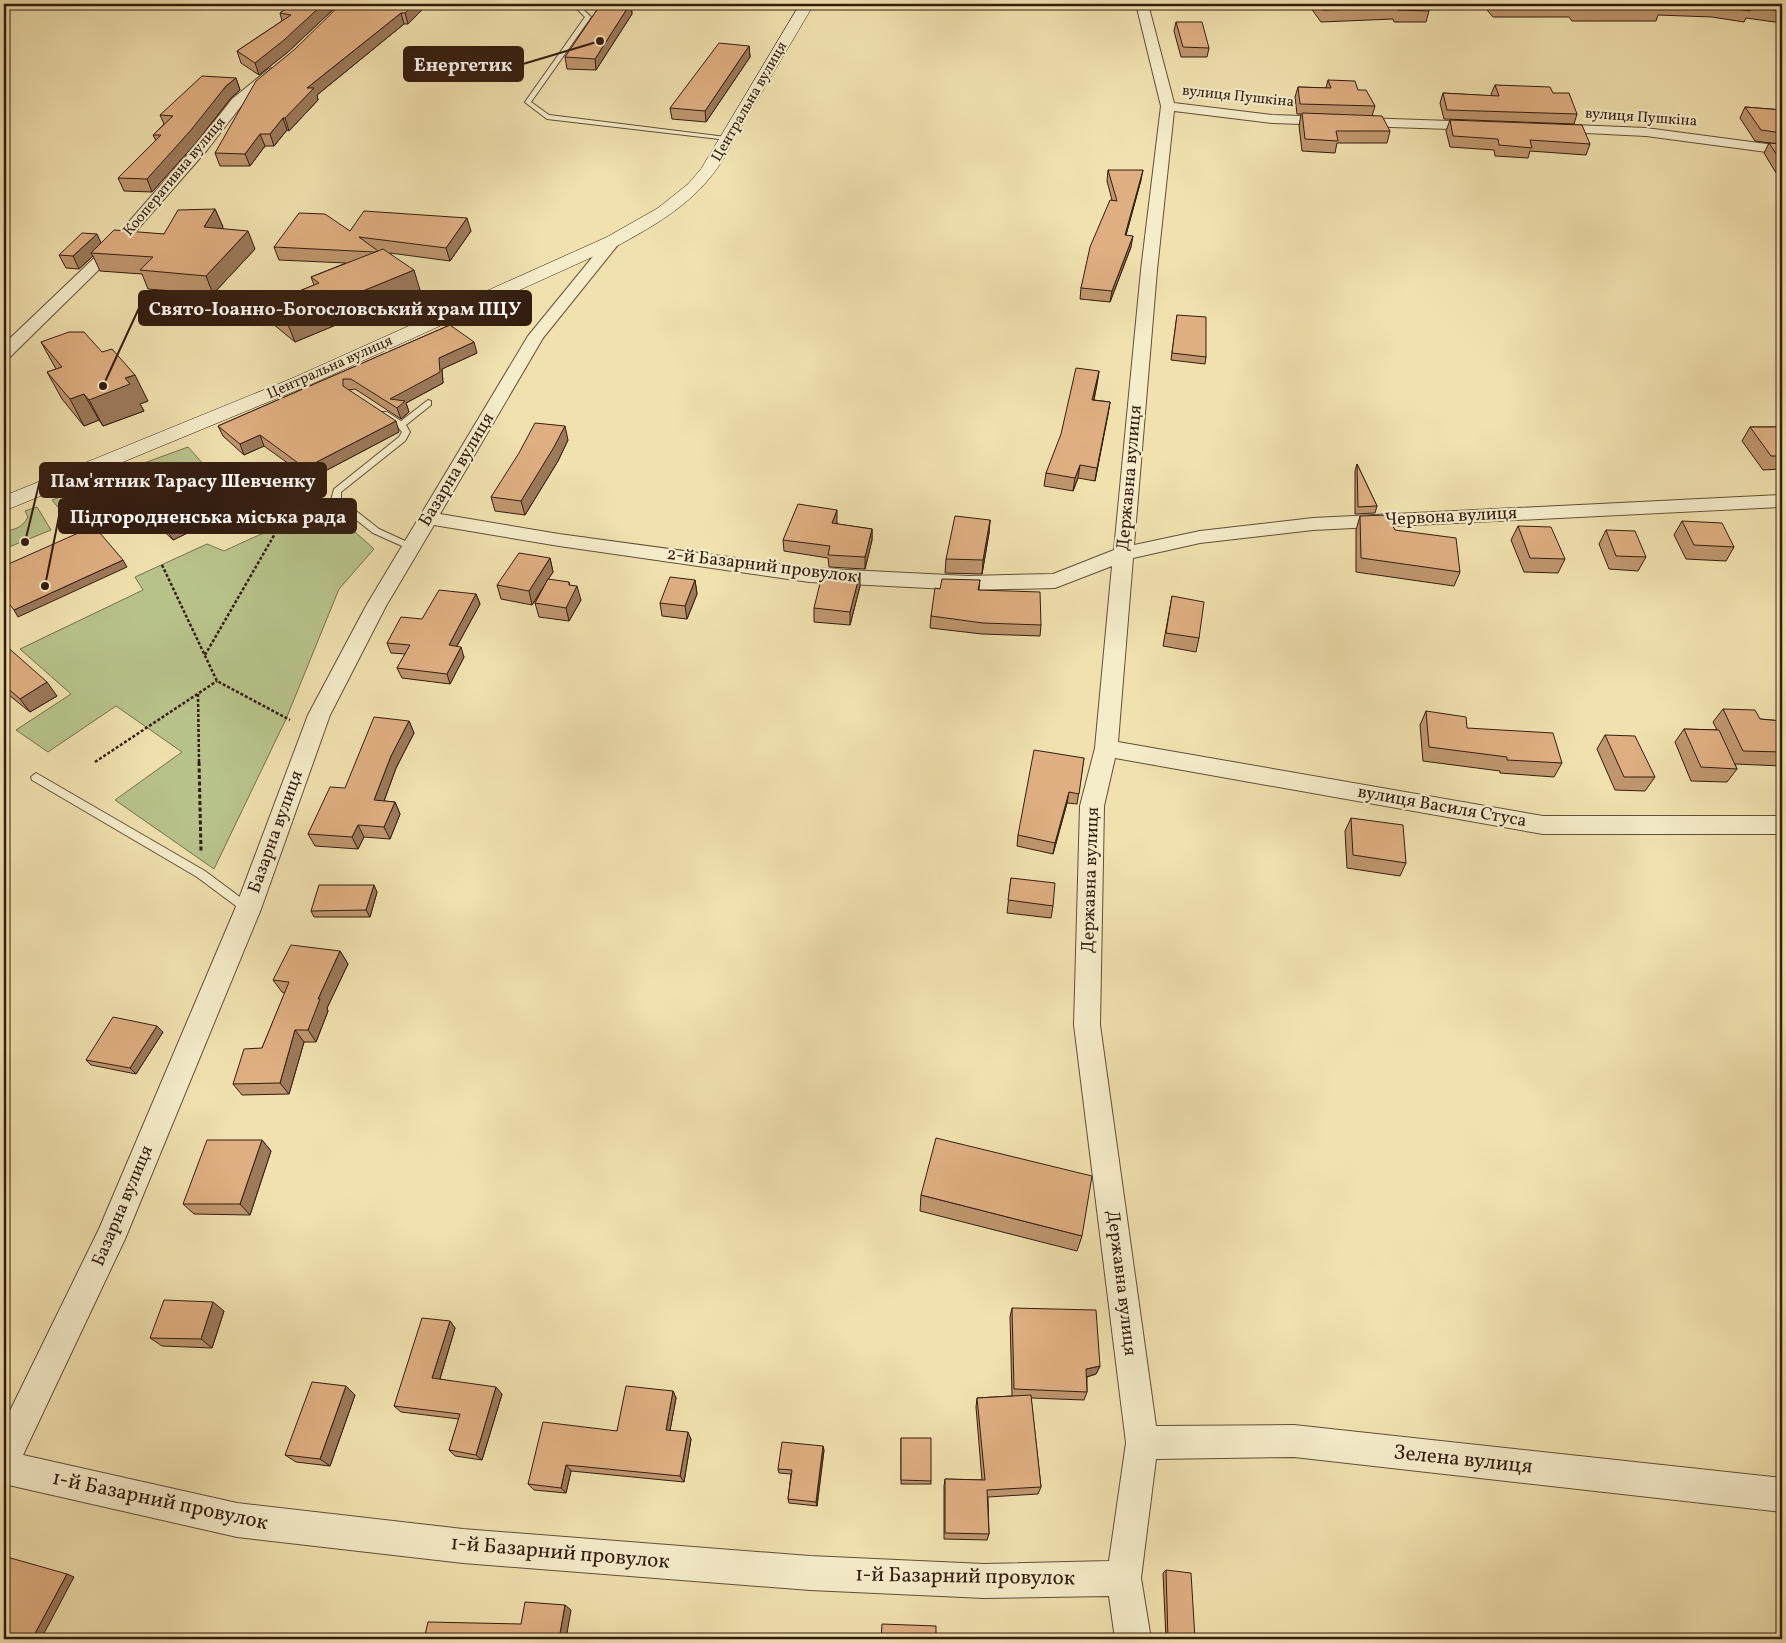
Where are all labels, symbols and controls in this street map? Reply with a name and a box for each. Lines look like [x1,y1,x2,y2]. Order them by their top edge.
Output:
street label: Центральна вулиця [707,38,793,166]
callout: Енергетик [404,47,523,81]
text: Енергетик [414,53,513,79]
street label: вулиця Пушкіна [1181,81,1295,113]
street label: вулиця Пушкіна [1584,104,1698,132]
street label: Кооперативна вулиця [119,113,231,241]
callout: Свято-Іоанно-Богословський храм ПЦУ [139,291,531,325]
text: Свято-Іоанно-Богословський храм ПЦУ [149,297,521,323]
street label: Центральна вулиця [264,331,396,405]
street label: Державна вулиця [1111,404,1149,552]
street label: Базарна вулиця [413,408,501,532]
callout: Пам'ятник Тарасу Шевченку [40,463,326,497]
text: Пам'ятник Тарасу Шевченку [50,469,316,495]
callout: Підгородненська міська рада [59,499,356,533]
street label: Червона вулиця [1384,501,1518,533]
text: Підгородненська міська рада [70,505,346,531]
street label: 2-й Базарний провулок [665,542,859,590]
street label: Базарна вулиця [242,767,310,897]
street label: вулиця Василя Стуса [1356,780,1529,834]
street label: Державна вулиця [1076,806,1106,954]
street label: Базарна вулиця [86,1142,160,1270]
street label: Державна вулиця [1100,1209,1142,1357]
street label: Зелена вулиця [1392,1438,1534,1482]
street label: 1-й Базарний провулок [49,1464,271,1538]
street label: 1-й Базарний провулок [449,1529,671,1577]
street label: 1-й Базарний провулок [855,1561,1075,1593]

